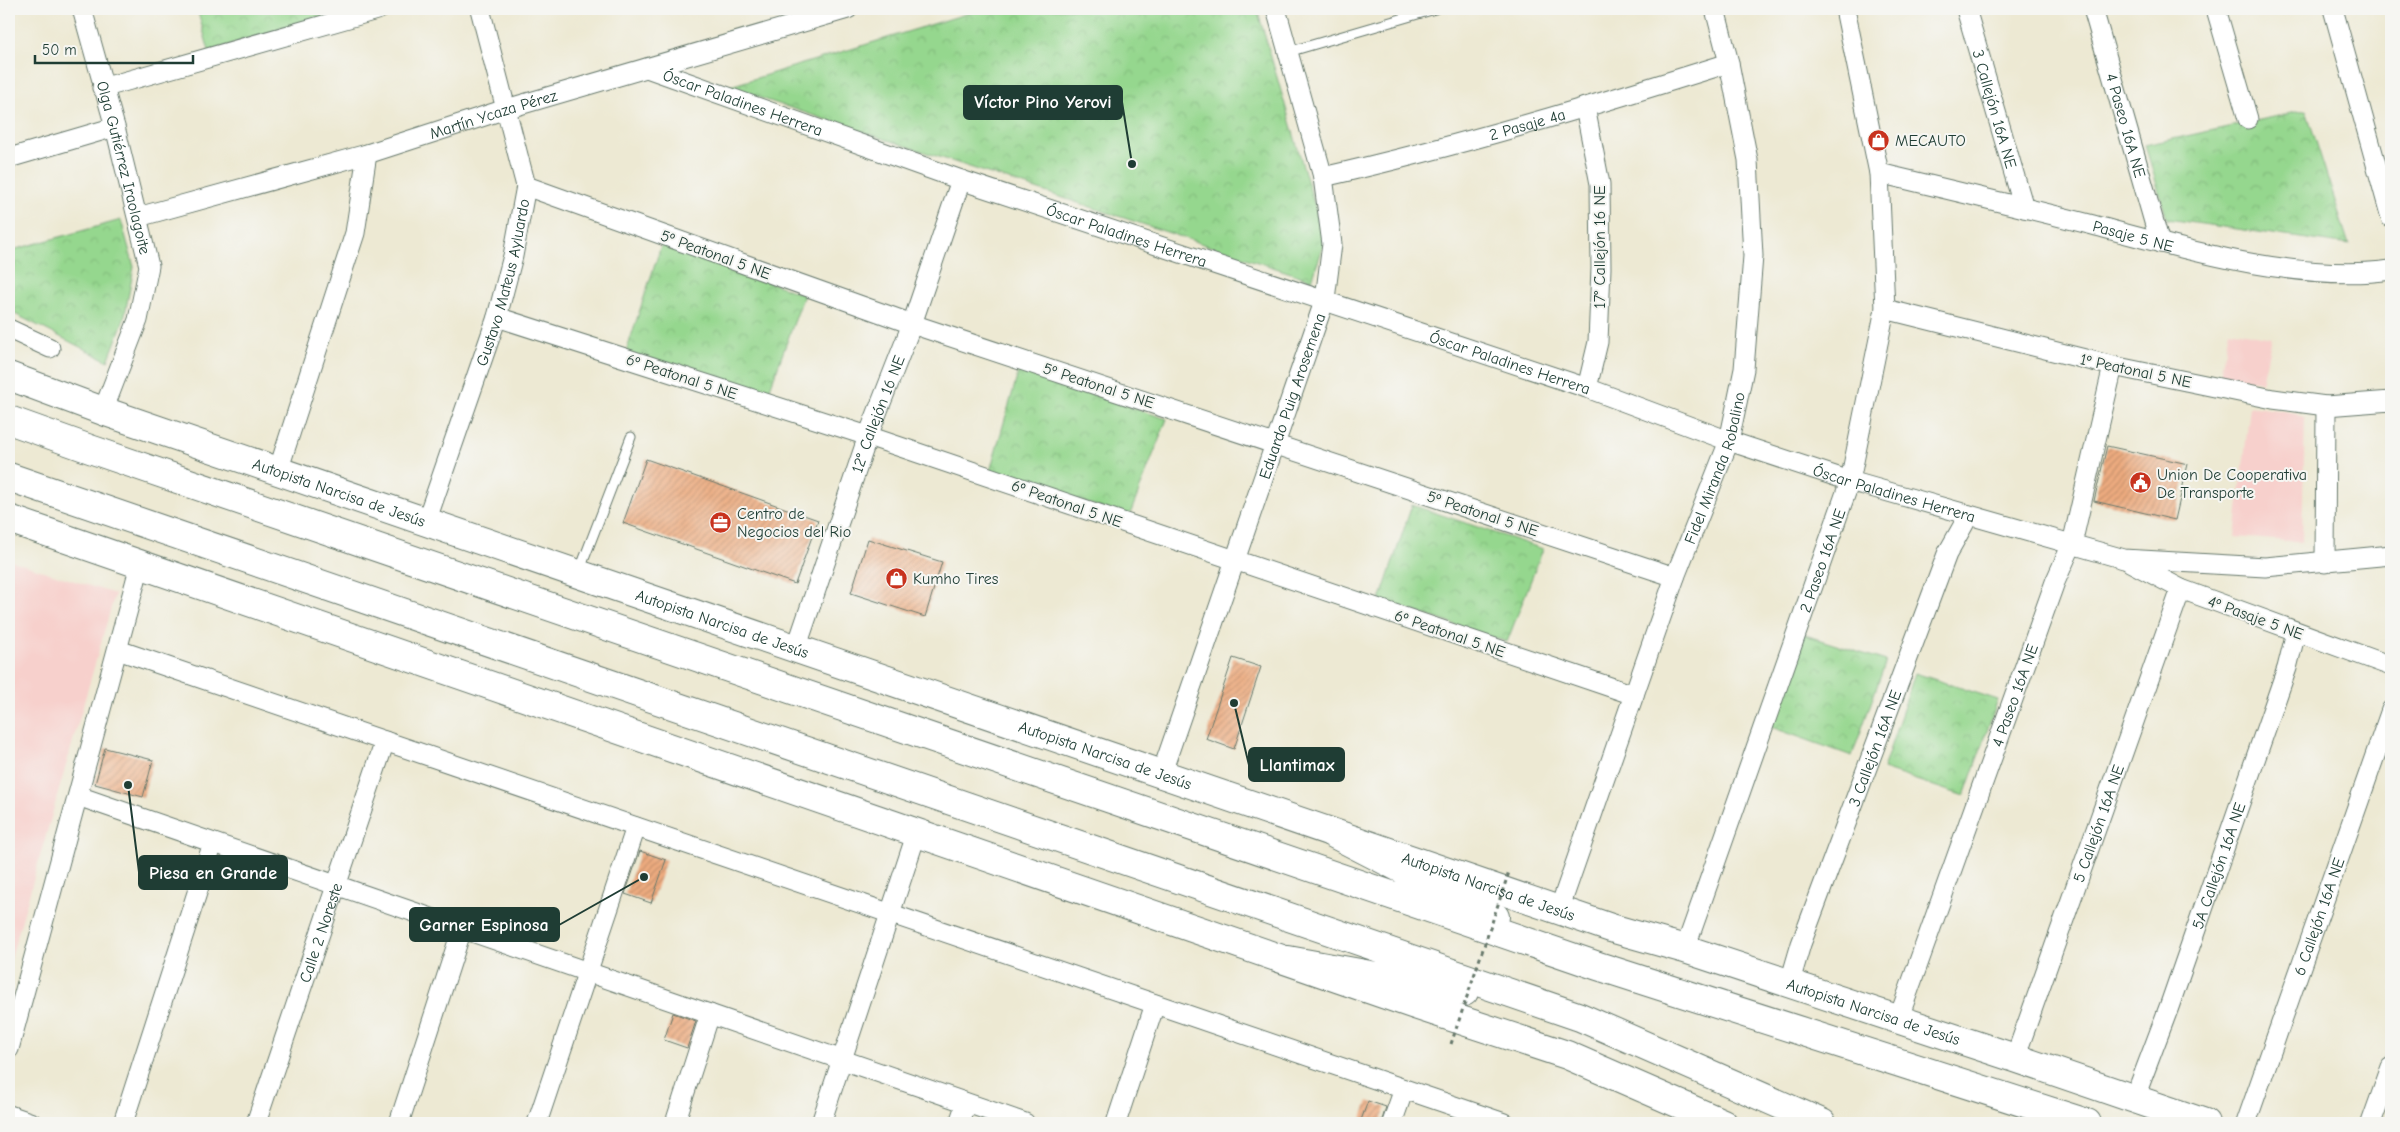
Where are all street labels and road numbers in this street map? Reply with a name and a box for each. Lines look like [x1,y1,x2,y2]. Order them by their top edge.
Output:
street label: 3 Callejón 16A NE [1968,48,2020,171]
street label: Óscar Paladines Herrera [660,66,825,140]
street label: 4 Paseo 16A NE [2102,71,2149,180]
street label: Olga Gutiérrez Iraolagoite [93,79,154,256]
street label: Martín Ycaza Pérez [428,87,559,143]
street label: 2 Pasaje 4a [1487,105,1568,144]
street label: 17° Callejón 16 NE [1591,185,1609,309]
street label: Gustavo Mateus Ayluardo [473,197,533,369]
street label: Óscar Paladines Herrera [1044,200,1209,271]
street label: Pasaje 5 NE [2091,217,2176,256]
street label: 5º Peatonal 5 NE [658,227,773,283]
street label: Eduardo Puig Arosemena [1256,311,1329,481]
street label: Óscar Paladines Herrera [1427,327,1593,398]
street label: 6º Peatonal 5 NE [624,350,740,404]
street label: 1º Peatonal 5 NE [2078,350,2193,392]
street label: 12° Callejón 16 NE [848,352,909,475]
street label: 5º Peatonal 5 NE [1041,359,1157,413]
street label: Fidel Miranda Robalino [1681,390,1749,547]
street label: Autopista Narcisa de Jesús [250,455,428,531]
street label: Óscar Paladines Herrera [1811,460,1977,526]
street label: 6º Peatonal 5 NE [1009,477,1125,531]
street label: 5º Peatonal 5 NE [1425,487,1541,541]
street label: 2 Paseo 16A NE [1796,506,1850,615]
street label: Autopista Narcisa de Jesús [633,586,811,662]
street label: 4º Pasaje 5 NE [2205,592,2306,644]
street label: 6º Peatonal 5 NE [1392,607,1508,661]
street label: 4 Paseo 16A NE [1989,641,2042,749]
street label: 3 Callejón 16A NE [1845,687,1905,809]
street label: Autopista Narcisa de Jesús [1016,718,1194,794]
street label: 5 Callejón 16A NE [2070,762,2128,885]
street label: 5A Callejón 16A NE [2189,800,2250,932]
street label: Autopista Narcisa de Jesús [1399,849,1577,925]
street label: 6 Callejón 16A NE [2291,855,2349,978]
street label: Calle 2 Noreste [296,881,346,985]
street label: Autopista Narcisa de Jesús [1784,975,1963,1049]

